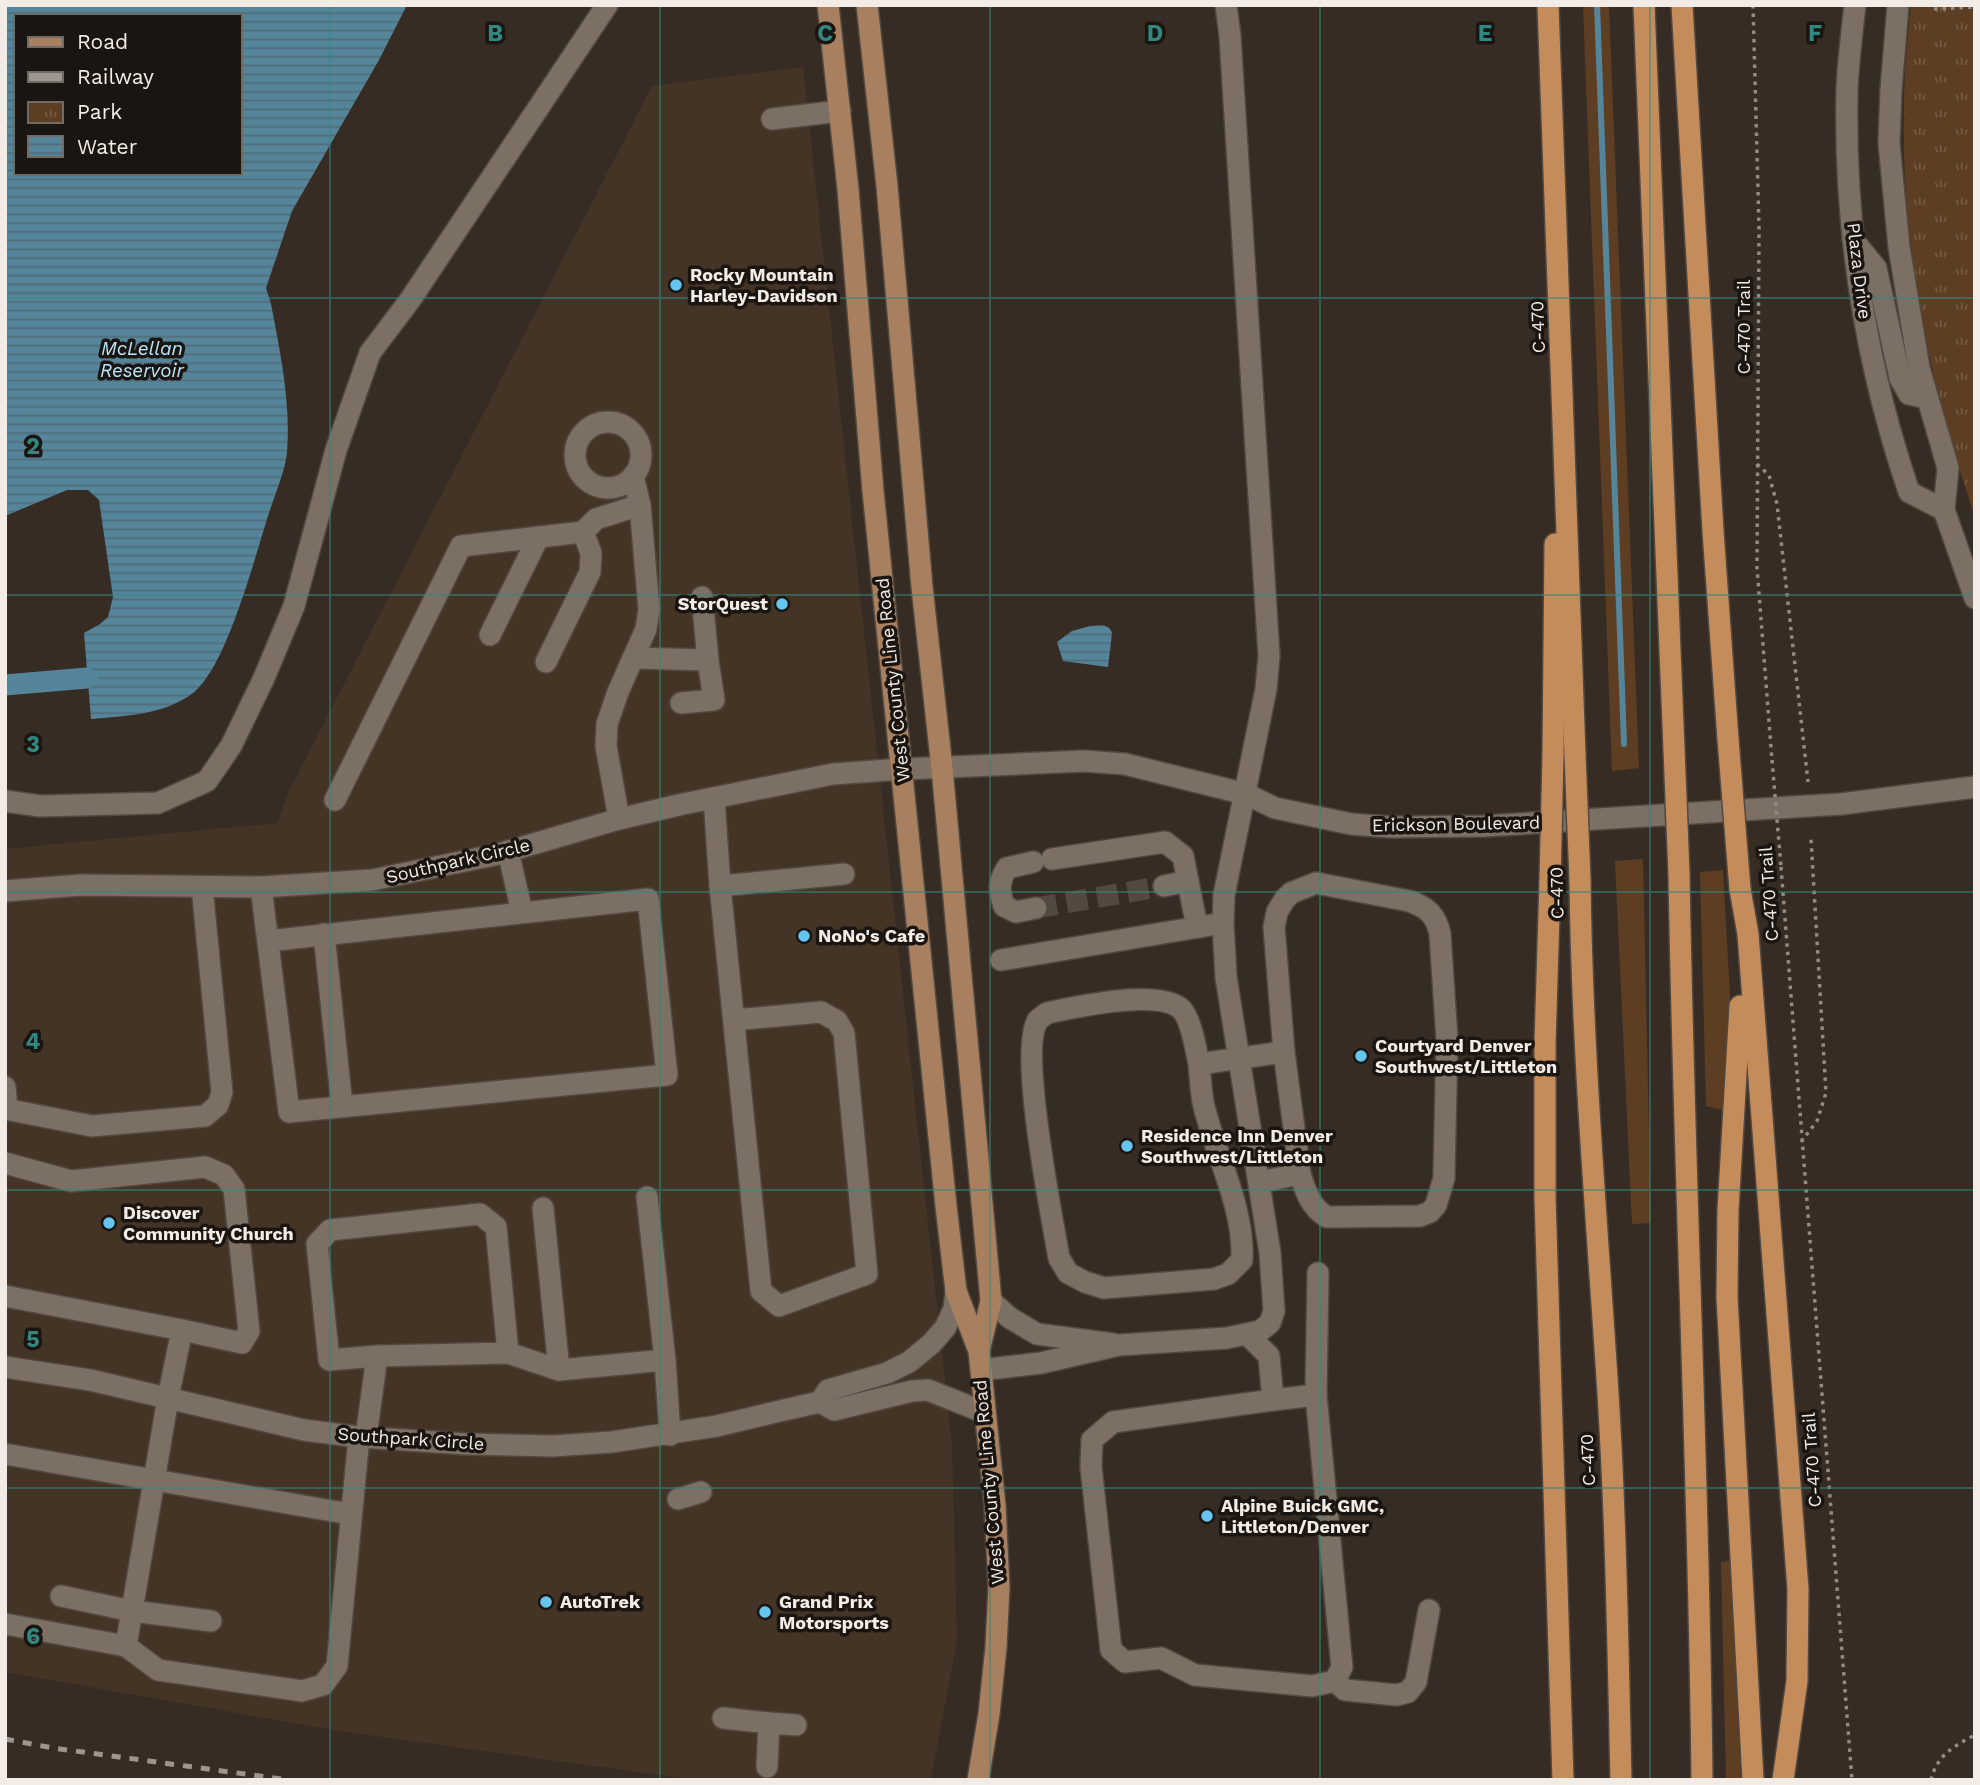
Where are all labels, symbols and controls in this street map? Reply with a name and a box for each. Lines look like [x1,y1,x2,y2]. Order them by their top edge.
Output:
legend [14,14,242,175]
text: B [487,20,503,47]
text: C [817,20,833,47]
text: D [1147,20,1163,47]
text: E [1478,20,1492,47]
text: F [1808,20,1822,47]
text: Road [77,29,128,54]
text: Railway [77,64,154,89]
text: Park [77,99,122,124]
text: Water [77,134,138,159]
street label: Plaza Drive [1843,222,1876,320]
place label: Rocky Mountain Harley-Davidson [690,264,838,306]
marker: Rocky Mountain Harley-Davidson [668,277,684,293]
street label: C-470 Trail [1733,279,1754,375]
street label: C-470 [1526,301,1549,354]
water label: McLellan Reservoir [100,337,184,382]
text: 2 [26,433,40,460]
street label: West County Line Road [871,577,914,783]
place label: StorQuest [678,593,768,614]
marker: StorQuest [774,596,790,612]
text: 3 [26,731,40,758]
street label: Erickson Boulevard [1372,812,1540,835]
street label: Southpark Circle [384,834,532,887]
street label: C-470 Trail [1755,845,1782,942]
street label: C-470 [1546,867,1567,919]
place label: NoNo's Cafe [818,925,925,946]
marker: NoNo's Cafe [796,928,812,944]
text: 4 [26,1028,41,1055]
place label: Courtyard Denver Southwest/Littleton [1375,1035,1557,1077]
marker: Courtyard Denver Southwest/Littleton [1353,1048,1369,1064]
place label: Residence Inn Denver Southwest/Littleton [1141,1125,1333,1167]
marker: Residence Inn Denver Southwest/Littleton [1119,1138,1135,1154]
place label: Discover Community Church [123,1202,294,1244]
marker: Discover Community Church [101,1215,117,1231]
text: 5 [26,1326,40,1353]
street label: West County Line Road [969,1379,1008,1585]
street label: C-470 Trail [1798,1411,1825,1508]
street label: Southpark Circle [337,1423,485,1454]
street label: C-470 [1576,1433,1599,1487]
place label: Alpine Buick GMC, Littleton/Denver [1221,1495,1384,1537]
marker: Alpine Buick GMC, Littleton/Denver [1199,1508,1215,1524]
place label: AutoTrek [560,1591,641,1612]
place label: Grand Prix Motorsports [779,1591,889,1633]
marker: AutoTrek [538,1594,554,1610]
marker: Grand Prix Motorsports [757,1604,773,1620]
text: 6 [26,1623,40,1650]

